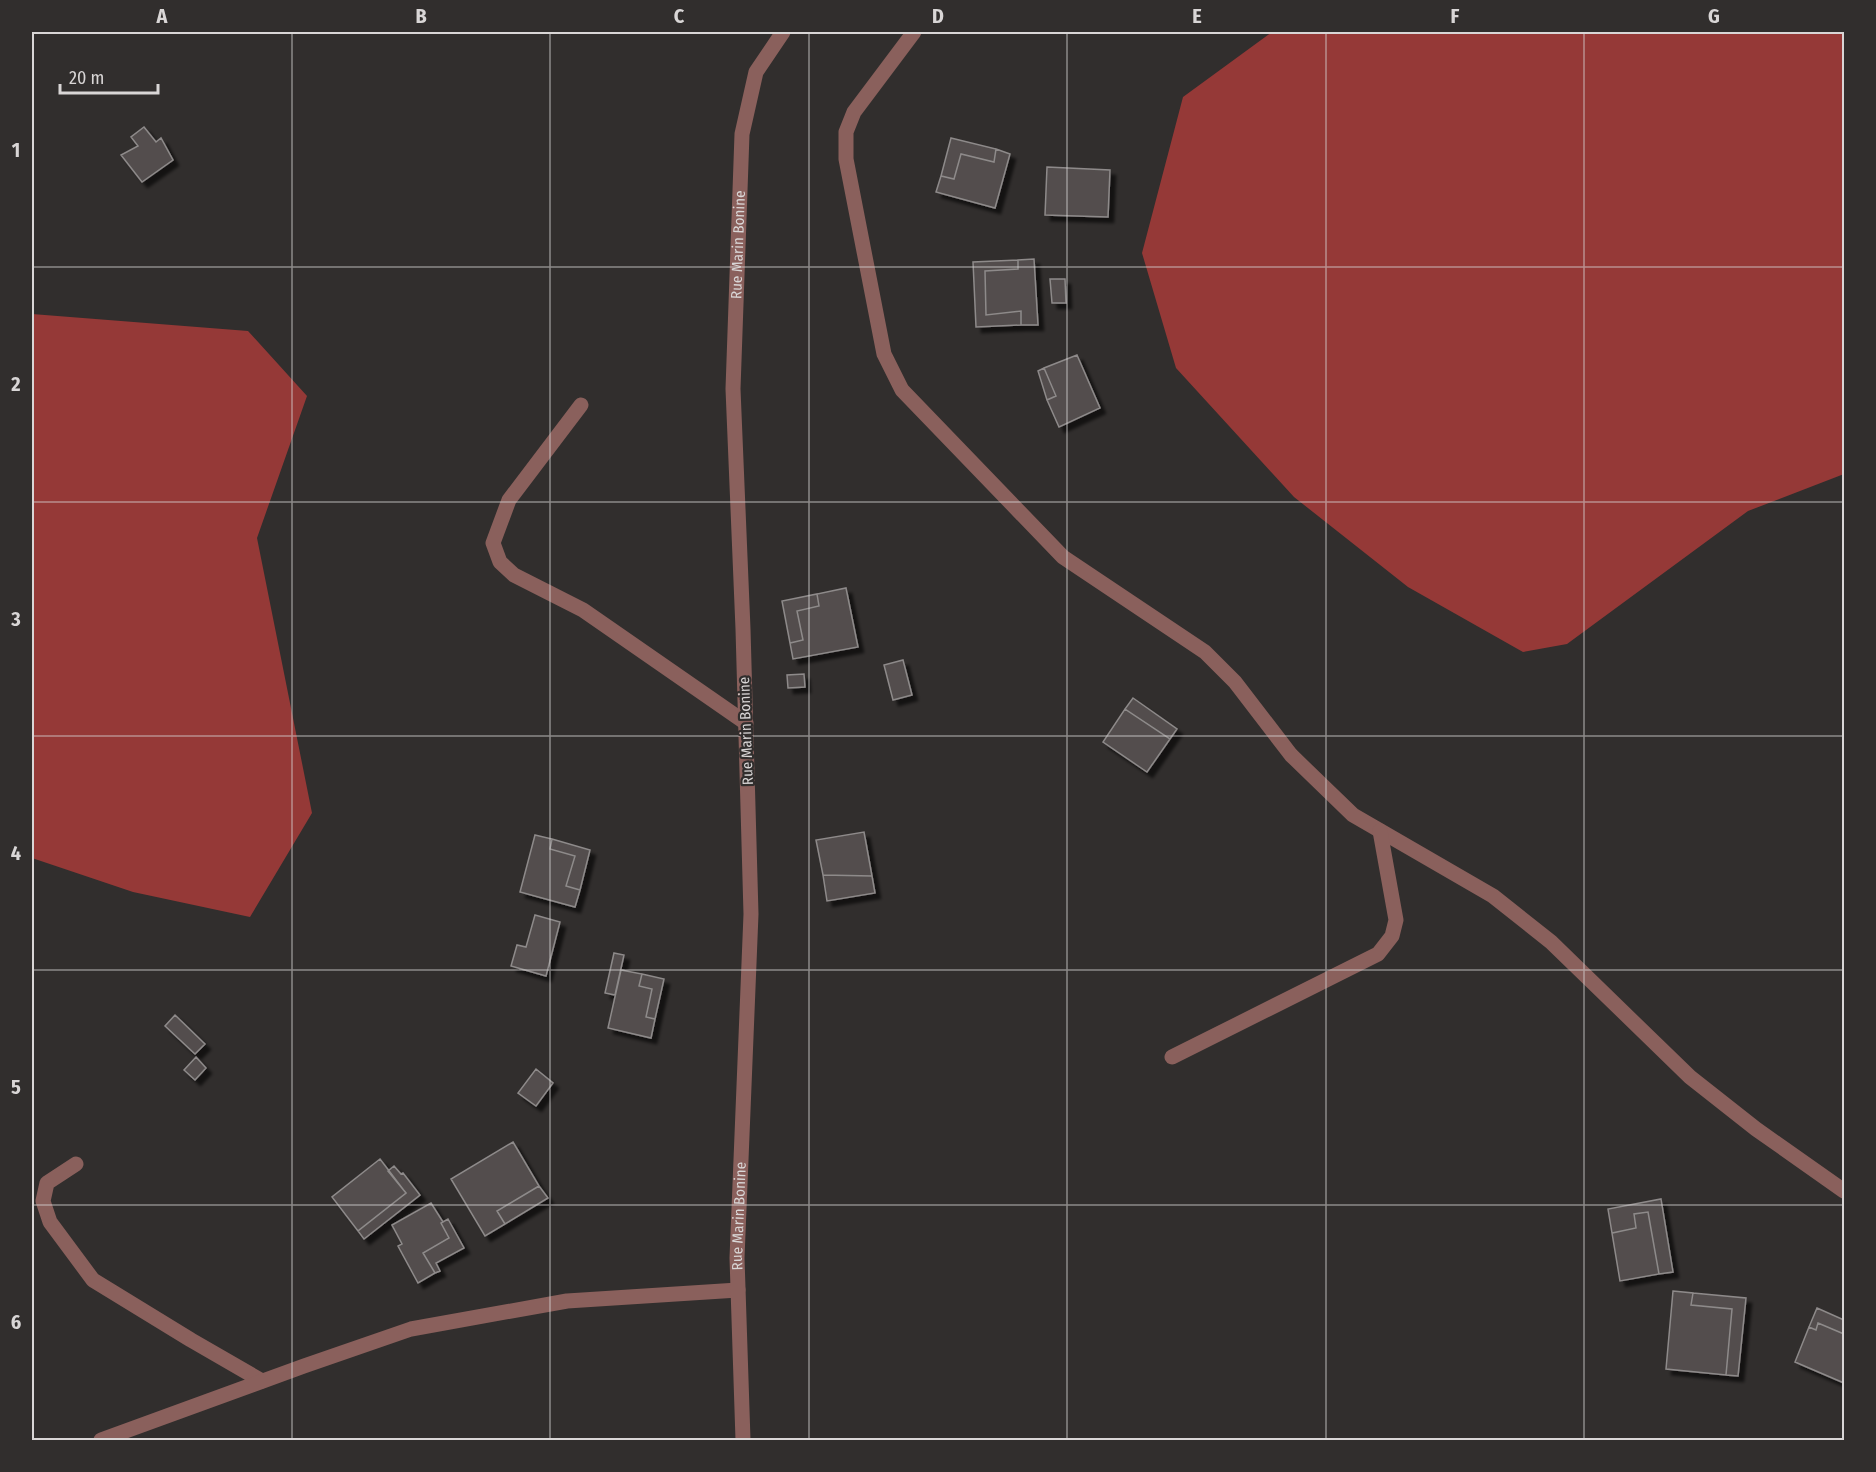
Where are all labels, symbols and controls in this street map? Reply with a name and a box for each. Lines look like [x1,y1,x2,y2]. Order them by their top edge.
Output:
text: A [156,4,169,28]
text: B [415,4,427,28]
text: C [674,4,685,28]
text: D [932,4,944,28]
text: E [1192,4,1202,28]
text: F [1451,4,1460,28]
text: G [1708,4,1720,28]
scale bar [60,57,158,95]
text: 20 m [69,67,104,89]
text: 1 [12,138,20,162]
street label: Rue Marin Bonine [727,190,749,299]
text: 2 [10,372,21,396]
text: 3 [10,607,21,631]
street label: Rue Marin Bonine [735,676,757,786]
text: 4 [11,841,21,865]
text: 5 [11,1075,21,1099]
street label: Rue Marin Bonine [728,1162,750,1271]
text: 6 [11,1310,21,1334]

